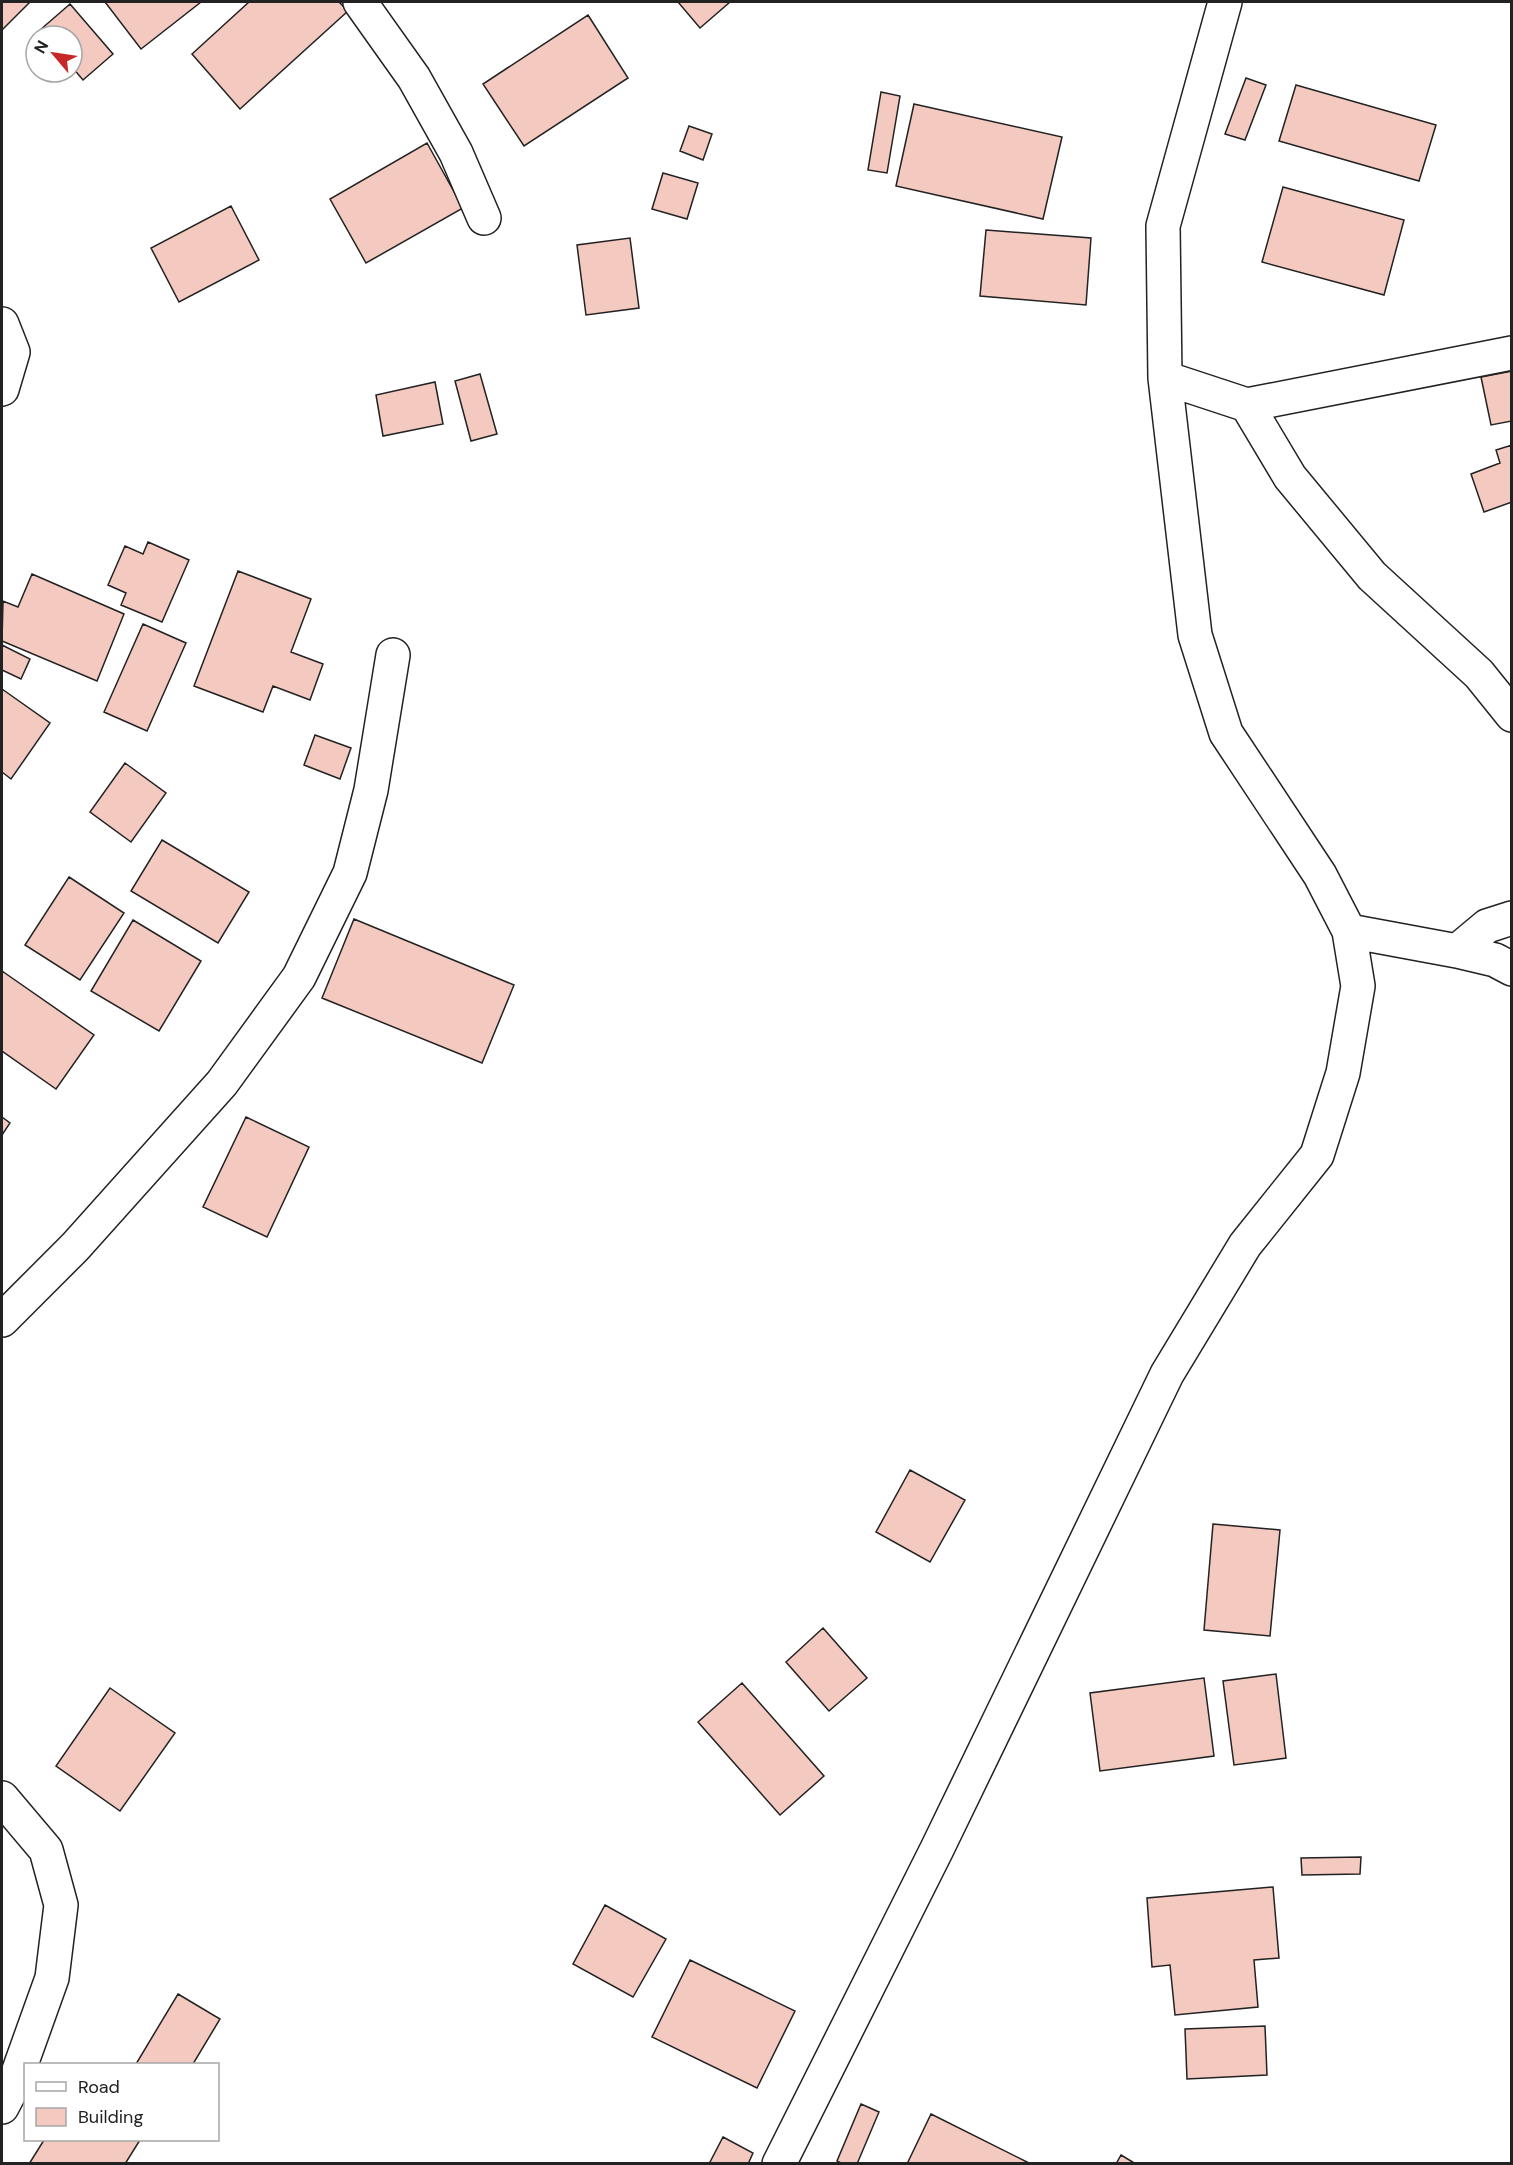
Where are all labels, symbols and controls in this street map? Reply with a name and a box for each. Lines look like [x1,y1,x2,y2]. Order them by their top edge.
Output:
north arrow [24,24,84,84]
text: N [29,37,53,57]
legend [24,2063,219,2141]
text: Road [78,2075,120,2099]
text: Building [78,2105,143,2129]

